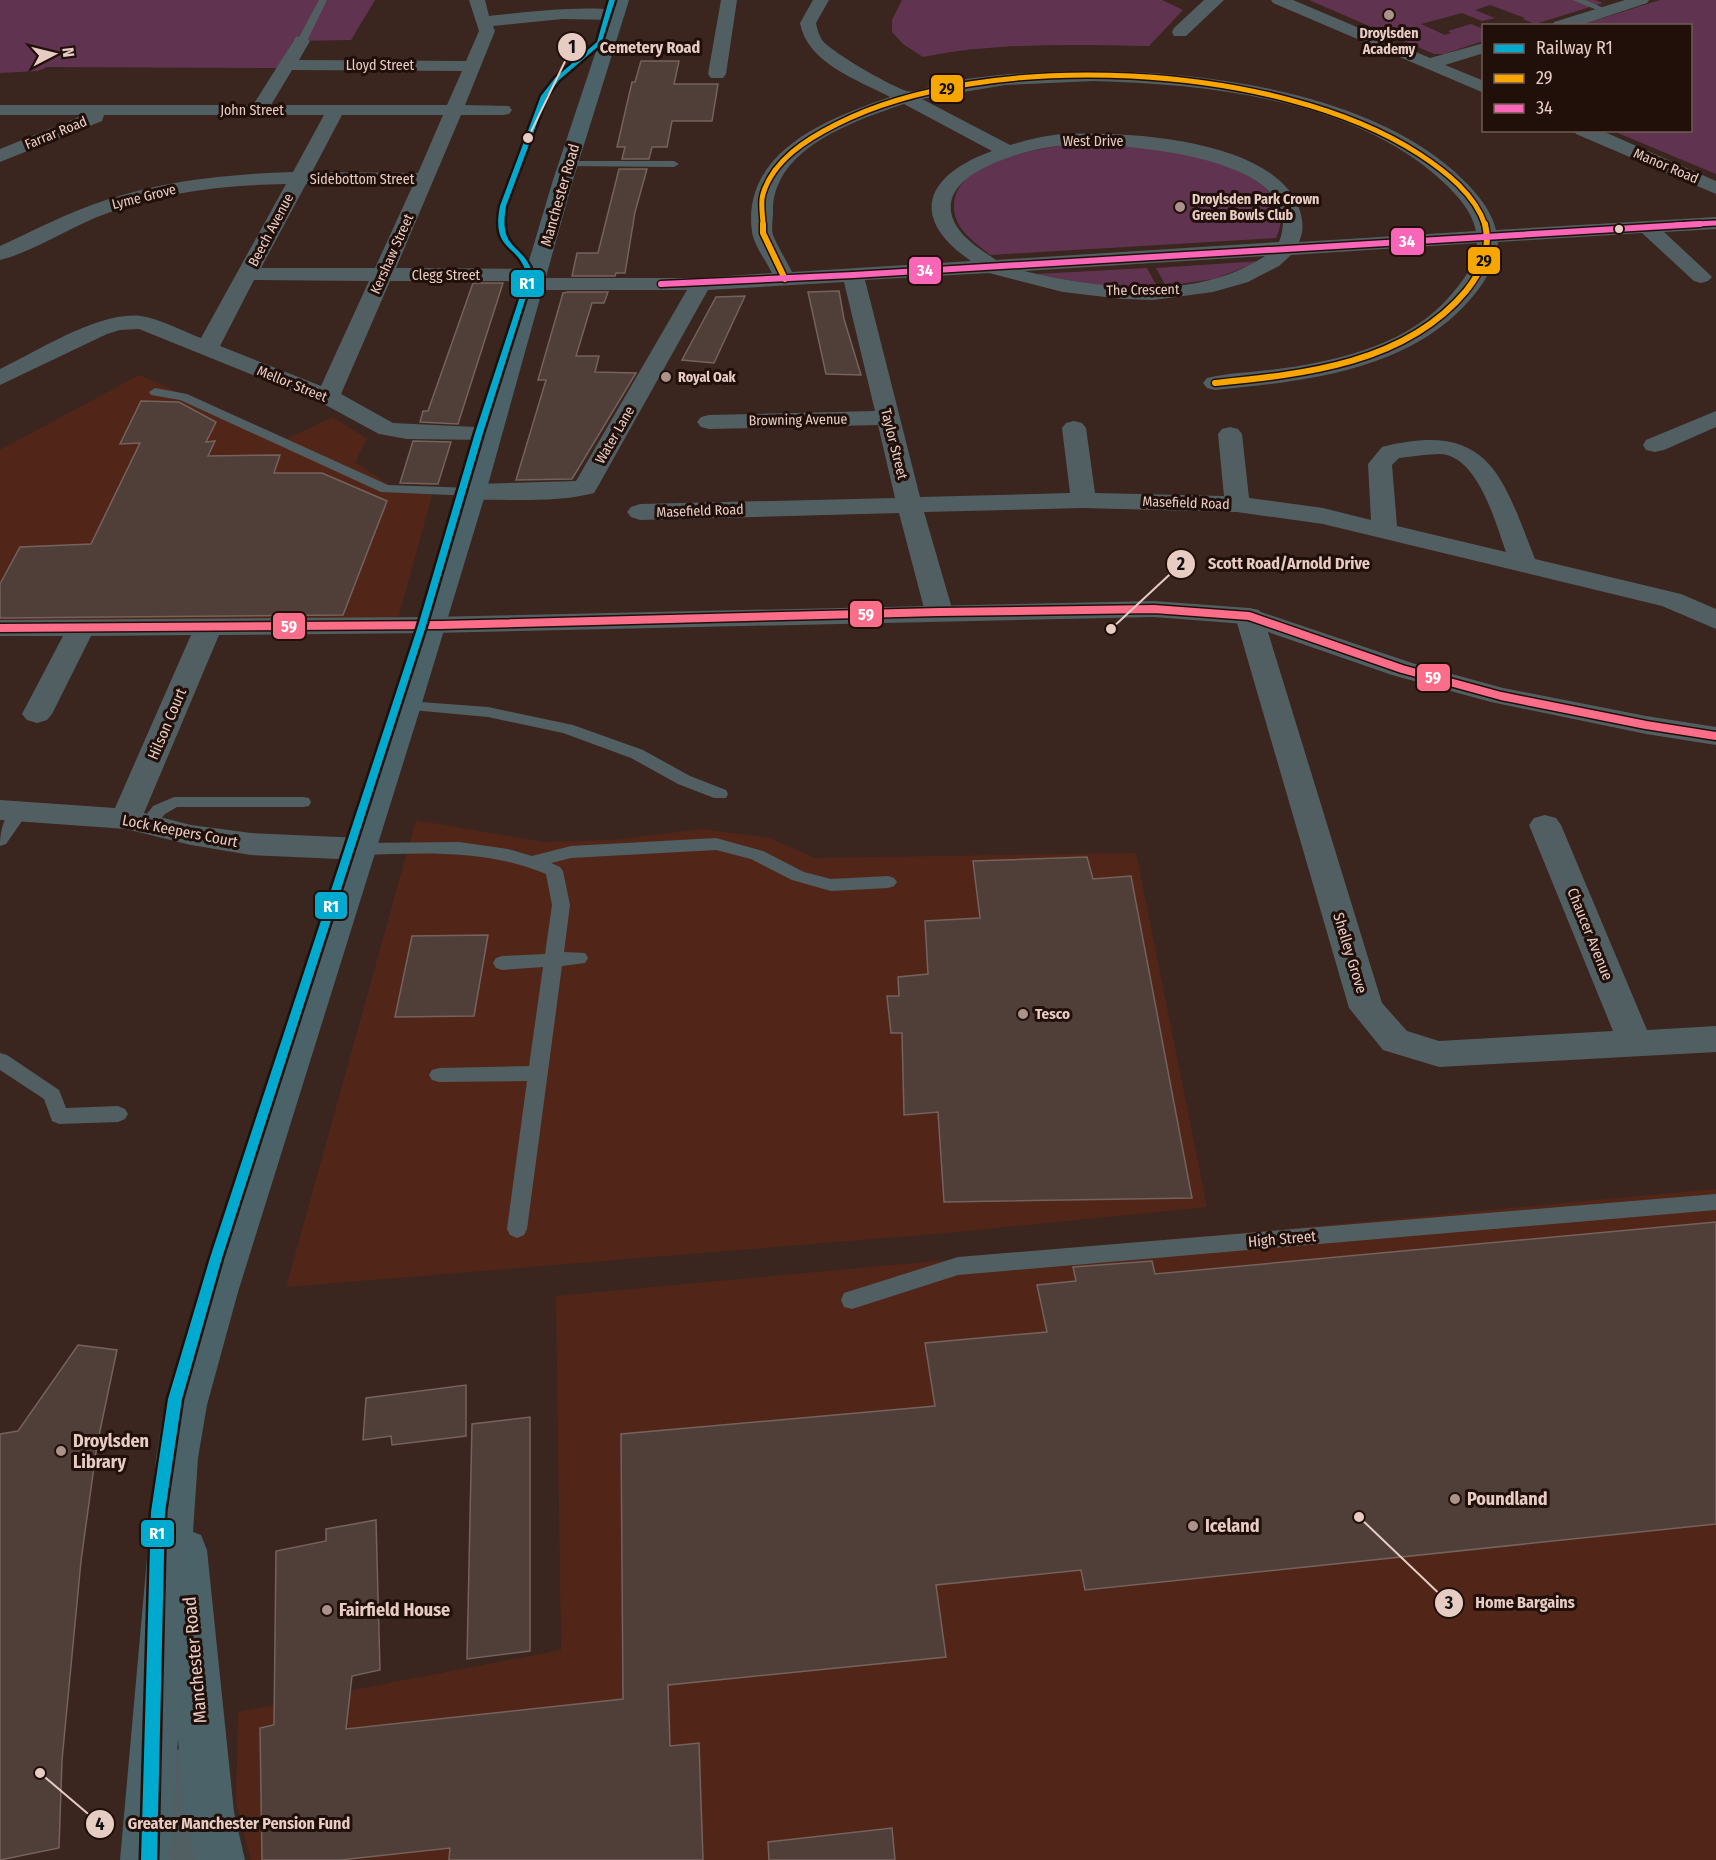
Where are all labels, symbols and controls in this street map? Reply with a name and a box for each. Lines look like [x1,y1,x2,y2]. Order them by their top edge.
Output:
marker: Droylsden Academy [1382,8,1396,22]
north arrow [24,24,84,84]
legend [1482,24,1692,132]
place label: Droylsden Academy [1359,25,1419,58]
callout: Cemetery Road [557,30,712,64]
text: 1 [568,36,576,58]
text: Railway R1 [1536,37,1613,59]
text: Cemetery Road [600,38,700,57]
text: N [58,46,78,58]
street label: Lloyd Street [346,57,415,74]
text: 29 [1536,67,1553,89]
line badge: 29 [930,74,964,103]
text: 29 [938,79,955,98]
text: 34 [1536,97,1553,119]
street label: John Street [220,102,284,119]
street label: Farrar Road [22,113,90,153]
street label: West Drive [1063,133,1123,150]
street label: Manchester Road [537,142,583,248]
street label: Manor Road [1631,145,1701,187]
street label: Sidebottom Street [310,171,415,188]
street label: Lyme Grove [110,181,178,213]
street label: Beech Avenue [245,191,297,269]
place label: Droylsden Park Crown Green Bowls Club [1192,191,1319,224]
marker: Droylsden Park Crown Green Bowls Club [1173,200,1187,214]
street label: Kershaw Street [367,211,417,297]
unlabelled marker [1613,223,1625,235]
line badge: 34 [1390,227,1425,256]
text: 34 [1398,232,1415,251]
line badge: 29 [1467,246,1501,275]
text: 29 [1475,251,1492,270]
line badge: 34 [908,256,942,285]
text: 34 [916,261,933,280]
street label: Clegg Street [412,267,481,284]
line badge: R1 [510,269,545,298]
text: R1 [519,274,535,293]
street label: The Crescent [1106,281,1180,299]
street label: Mellor Street [254,362,330,406]
place label: Royal Oak [678,369,737,386]
marker: Royal Oak [659,370,673,384]
street label: Water Lane [592,403,638,467]
street label: Taylor Street [877,407,911,482]
street label: Browning Avenue [748,411,848,429]
street label: Masefield Road [1142,493,1230,513]
street label: Masefield Road [656,501,744,521]
callout: Scott Road/Arnold Drive [1166,547,1382,581]
text: 2 [1176,553,1185,575]
text: Scott Road/Arnold Drive [1208,554,1370,573]
line badge: 59 [849,600,883,628]
text: 59 [858,605,874,624]
line badge: 59 [272,612,306,640]
text: 59 [281,617,297,636]
line badge: 59 [1416,663,1451,692]
text: 59 [1425,668,1441,687]
street label: Hilson Court [144,686,190,762]
street label: Lock Keepers Court [121,811,239,851]
street label: Chaucer Avenue [1563,885,1617,983]
line badge: R1 [314,891,348,920]
text: R1 [323,897,339,916]
street label: Shelley Grove [1329,910,1371,996]
place label: Tesco [1035,1005,1070,1023]
marker: Tesco [1016,1007,1030,1021]
street label: High Street [1247,1227,1317,1251]
place label: Droylsden Library [73,1430,149,1473]
marker: Droylsden Library [54,1444,68,1458]
place label: Poundland [1467,1488,1547,1510]
marker: Poundland [1448,1492,1462,1506]
place label: Iceland [1205,1515,1259,1537]
line badge: R1 [140,1519,175,1548]
marker: Iceland [1186,1519,1200,1533]
text: R1 [149,1524,165,1543]
callout: Home Bargains [1434,1586,1587,1620]
text: 3 [1444,1592,1454,1614]
text: Home Bargains [1475,1593,1575,1612]
street label: Manchester Road [178,1596,212,1724]
place label: Fairfield House [339,1599,450,1621]
marker: Fairfield House [320,1603,334,1617]
callout: Greater Manchester Pension Fund [85,1807,362,1841]
text: 4 [95,1813,105,1835]
text: Greater Manchester Pension Fund [128,1814,350,1833]

